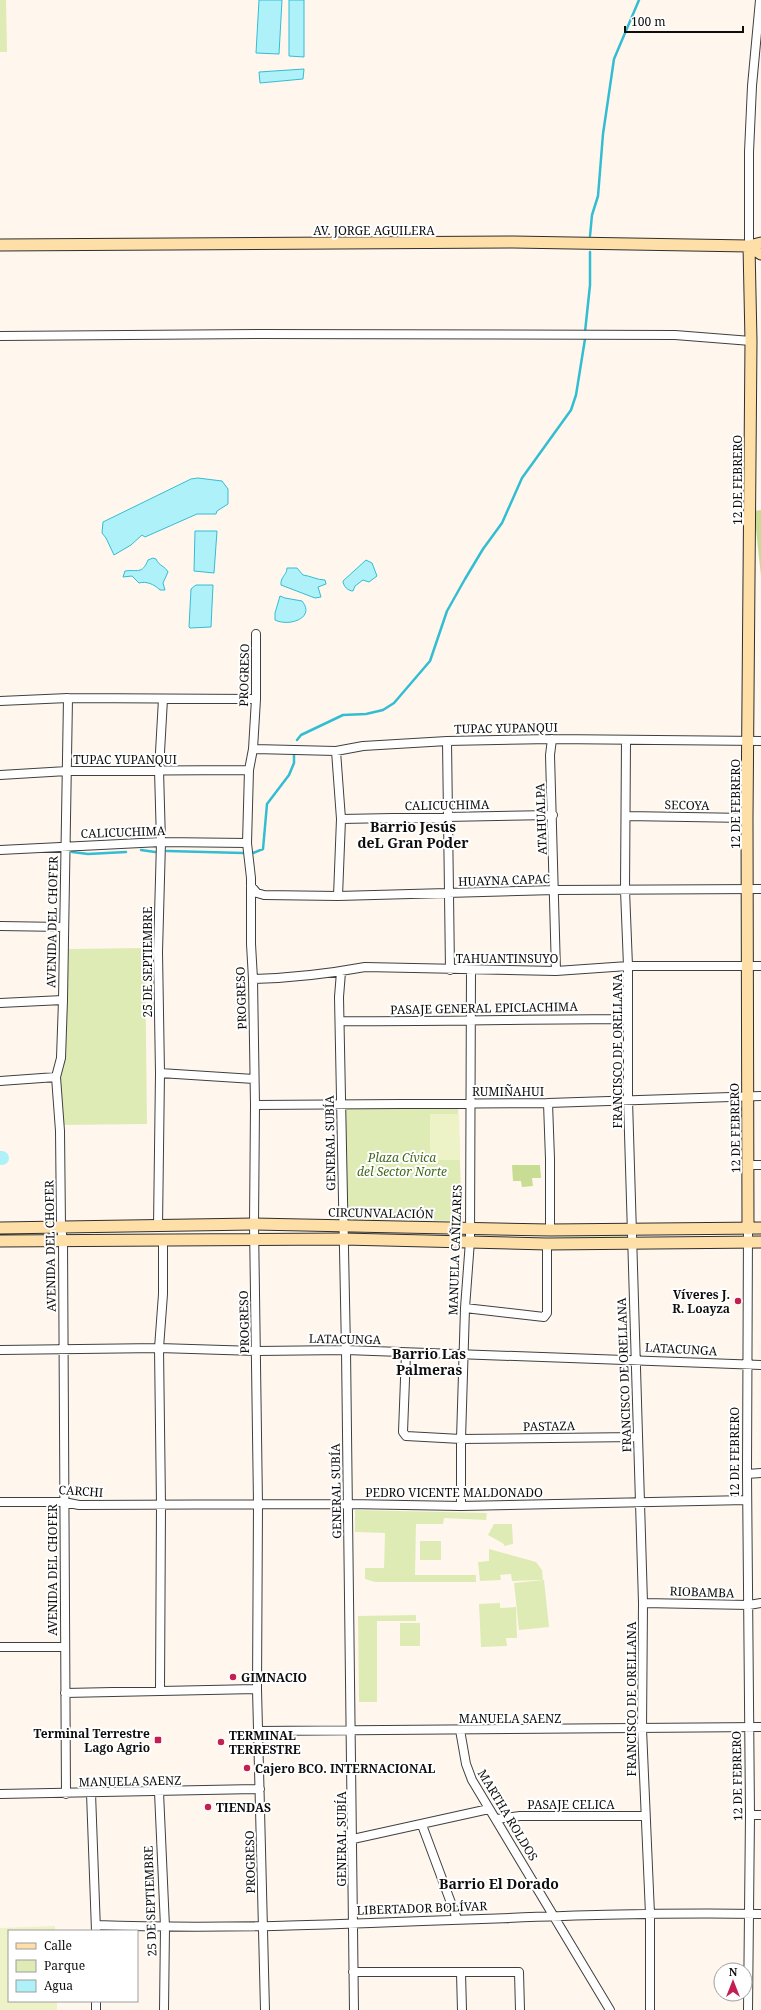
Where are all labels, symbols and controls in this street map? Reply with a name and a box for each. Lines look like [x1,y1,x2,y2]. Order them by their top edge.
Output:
scale bar [625,8,743,34]
text: 100 m [631,13,666,30]
street label: AV. JORGE AGUILERA [313,222,435,239]
street label: 12 DE FEBRERO [729,435,746,525]
street label: PROGRESO [235,643,253,707]
street label: TUPAC YUPANQUI [454,719,558,737]
street label: TUPAC YUPANQUI [73,751,177,768]
street label: 12 DE FEBRERO [727,759,744,849]
street label: ATAHUALPA [531,782,551,855]
street label: CALICUCHIMA [405,796,490,814]
street label: SECOYA [664,796,710,814]
district label: Barrio Jesús deL Gran Poder [357,817,469,852]
street label: CALICUCHIMA [80,822,166,842]
street label: AVENIDA DEL CHOFER [42,856,62,988]
street label: HUAYNA CAPAC [458,870,550,890]
street label: 25 DE SEPTIEMBRE [139,907,156,1017]
street label: TAHUANTINSUYO [456,950,558,967]
street label: PROGRESO [231,966,251,1030]
street label: FRANCISCO DE ORELLANA [609,973,626,1128]
street label: PASAJE GENERAL EPICLACHIMA [390,998,578,1018]
street label: RUMIÑAHUI [472,1083,544,1100]
street label: 12 DE FEBRERO [726,1083,744,1173]
street label: GENERAL SUBÍA [321,1095,339,1191]
park label: Plaza Cívica del Sector Norte [357,1149,447,1180]
street label: AVENIDA DEL CHOFER [40,1180,60,1312]
street label: MANUELA CAÑIZARES [444,1184,466,1316]
street label: CIRCUNVALACIÓN [328,1204,434,1222]
place label: Víveres J. R. Loayza [672,1286,730,1317]
street label: PROGRESO [235,1290,253,1354]
marker: Víveres J. R. Loayza [733,1296,743,1306]
street label: FRANCISCO DE ORELLANA [613,1297,635,1453]
street label: LATACUNGA [309,1330,382,1348]
street label: LATACUNGA [644,1339,718,1359]
district label: Barrio Las Palmeras [392,1344,466,1379]
street label: 12 DE FEBRERO [726,1407,743,1497]
street label: PASTAZA [523,1417,576,1435]
street label: GENERAL SUBÍA [327,1443,345,1539]
street label: CARCHI [58,1481,104,1501]
street label: PEDRO VICENTE MALDONADO [365,1484,543,1501]
street label: AVENIDA DEL CHOFER [44,1504,61,1636]
street label: RIOBAMBA [669,1582,735,1602]
street label: FRANCISCO DE ORELLANA [623,1621,640,1776]
place label: GIMNACIO [241,1669,307,1686]
marker: GIMNACIO [228,1672,238,1682]
street label: MANUELA SAENZ [459,1710,561,1727]
place label: Terminal Terrestre Lago Agrio [33,1725,150,1756]
place label: TERMINAL TERRESTRE [229,1727,301,1758]
street label: 12 DE FEBRERO [728,1731,746,1821]
marker: Terminal Terrestre Lago Agrio [153,1735,163,1745]
marker: TERMINAL TERRESTRE [216,1737,226,1747]
place label: Cajero BCO. INTERNACIONAL [255,1760,435,1777]
marker: Cajero BCO. INTERNACIONAL [242,1763,252,1773]
street label: MARTHA ROLDOS [474,1766,542,1864]
street label: MANUELA SAENZ [79,1772,181,1790]
street label: GENERAL SUBÍA [333,1791,350,1887]
street label: PASAJE CELICA [527,1796,615,1813]
place label: TIENDAS [216,1799,271,1816]
marker: TIENDAS [203,1802,213,1812]
street label: PROGRESO [241,1830,259,1894]
street label: 25 DE SEPTIEMBRE [140,1845,160,1957]
district label: Barrio El Dorado [439,1874,559,1893]
street label: LIBERTADOR BOLÍVAR [356,1897,488,1919]
legend [8,1930,138,2002]
text: Calle [44,1937,72,1954]
text: Parque [44,1957,85,1974]
north arrow [713,1962,753,2002]
text: N [729,1964,738,1979]
text: Agua [44,1977,73,1994]

